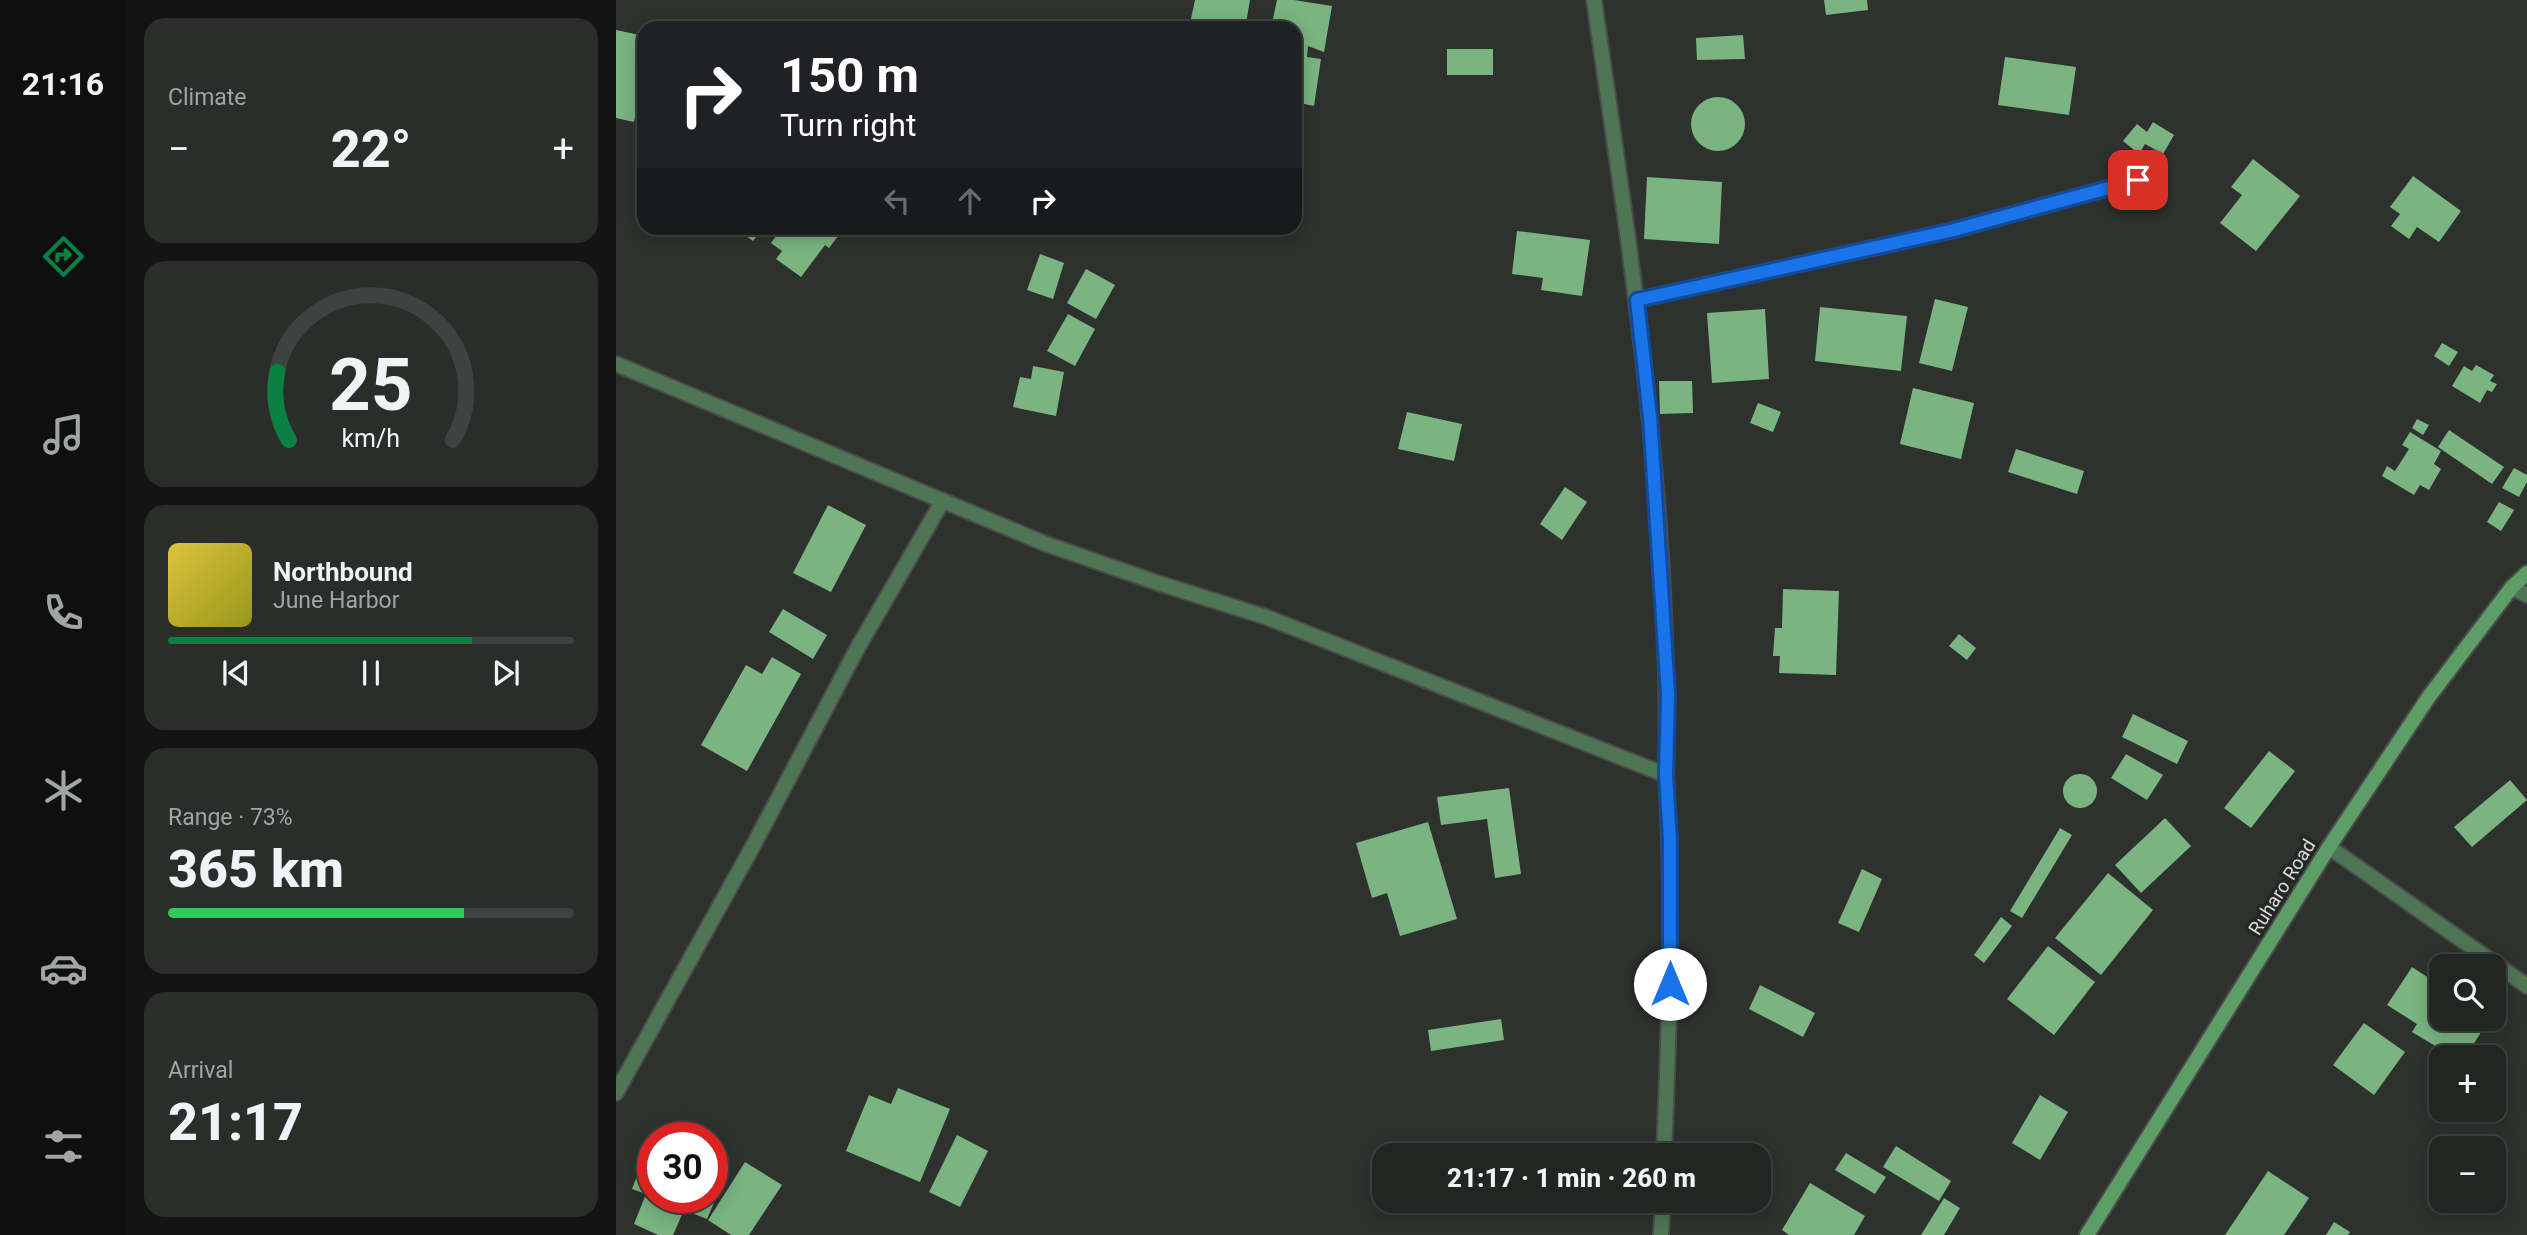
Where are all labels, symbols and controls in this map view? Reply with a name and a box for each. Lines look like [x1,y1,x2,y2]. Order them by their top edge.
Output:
text: 150 m [780,47,919,104]
icon: right [665,49,756,140]
text: 21:16 [22,65,104,103]
text: Climate [168,84,247,111]
text: Turn right [780,106,916,144]
text: 22° [331,119,411,180]
text: − [168,127,190,171]
text: + [552,127,574,171]
pin [2108,150,2168,210]
icon: arrive [2119,161,2157,199]
icon: left [878,182,916,220]
icon: ahead [951,182,989,220]
icon: right [1024,182,1062,220]
icon: directions [39,232,88,281]
text: 25 [329,343,413,429]
icon: music [39,410,88,459]
text: km/h [342,424,400,453]
text: Northbound [273,557,413,587]
text: June Harbor [273,587,400,614]
icon: phone [39,588,88,637]
icon: previous [217,654,255,692]
icon: pause [352,654,390,692]
icon: next [487,654,525,692]
icon: climate [39,766,88,815]
text: Range · 73% [168,804,293,831]
street label: Ruharo Road [2244,835,2320,939]
text: 365 km [168,839,344,900]
icon: car [39,944,88,993]
position arrow [1633,947,1707,1021]
map controls [2429,954,2506,1213]
button: search [2429,954,2506,1031]
button: + [2429,1045,2506,1122]
text: Arrival [168,1057,233,1084]
text: 21:17 [168,1092,303,1153]
icon: filters [39,1122,88,1171]
speed limit sign: 30 [637,1122,728,1213]
button: − [2429,1136,2506,1213]
text: 21:17 · 1 min · 260 m [1447,1163,1696,1193]

